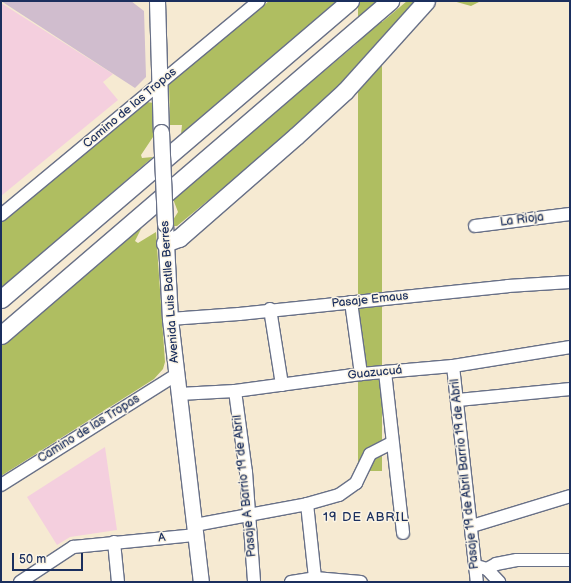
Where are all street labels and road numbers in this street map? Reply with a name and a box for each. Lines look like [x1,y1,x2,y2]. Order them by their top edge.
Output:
street label: Camino de las Tropas [80,65,180,151]
street label: La Rioja [499,210,545,230]
street label: Avenida Luis Batlle Berres [158,220,182,364]
street label: Pasaje Emaus [331,289,409,311]
street label: Guazucuá [347,363,403,383]
street label: Pasaje 19 de Abril Barrio 19 de Abril [448,378,482,570]
street label: Camino de las Tropas [35,392,143,466]
street label: Pasaje A Barrio 19 de Abril [230,414,260,558]
street label: A [158,531,166,545]

